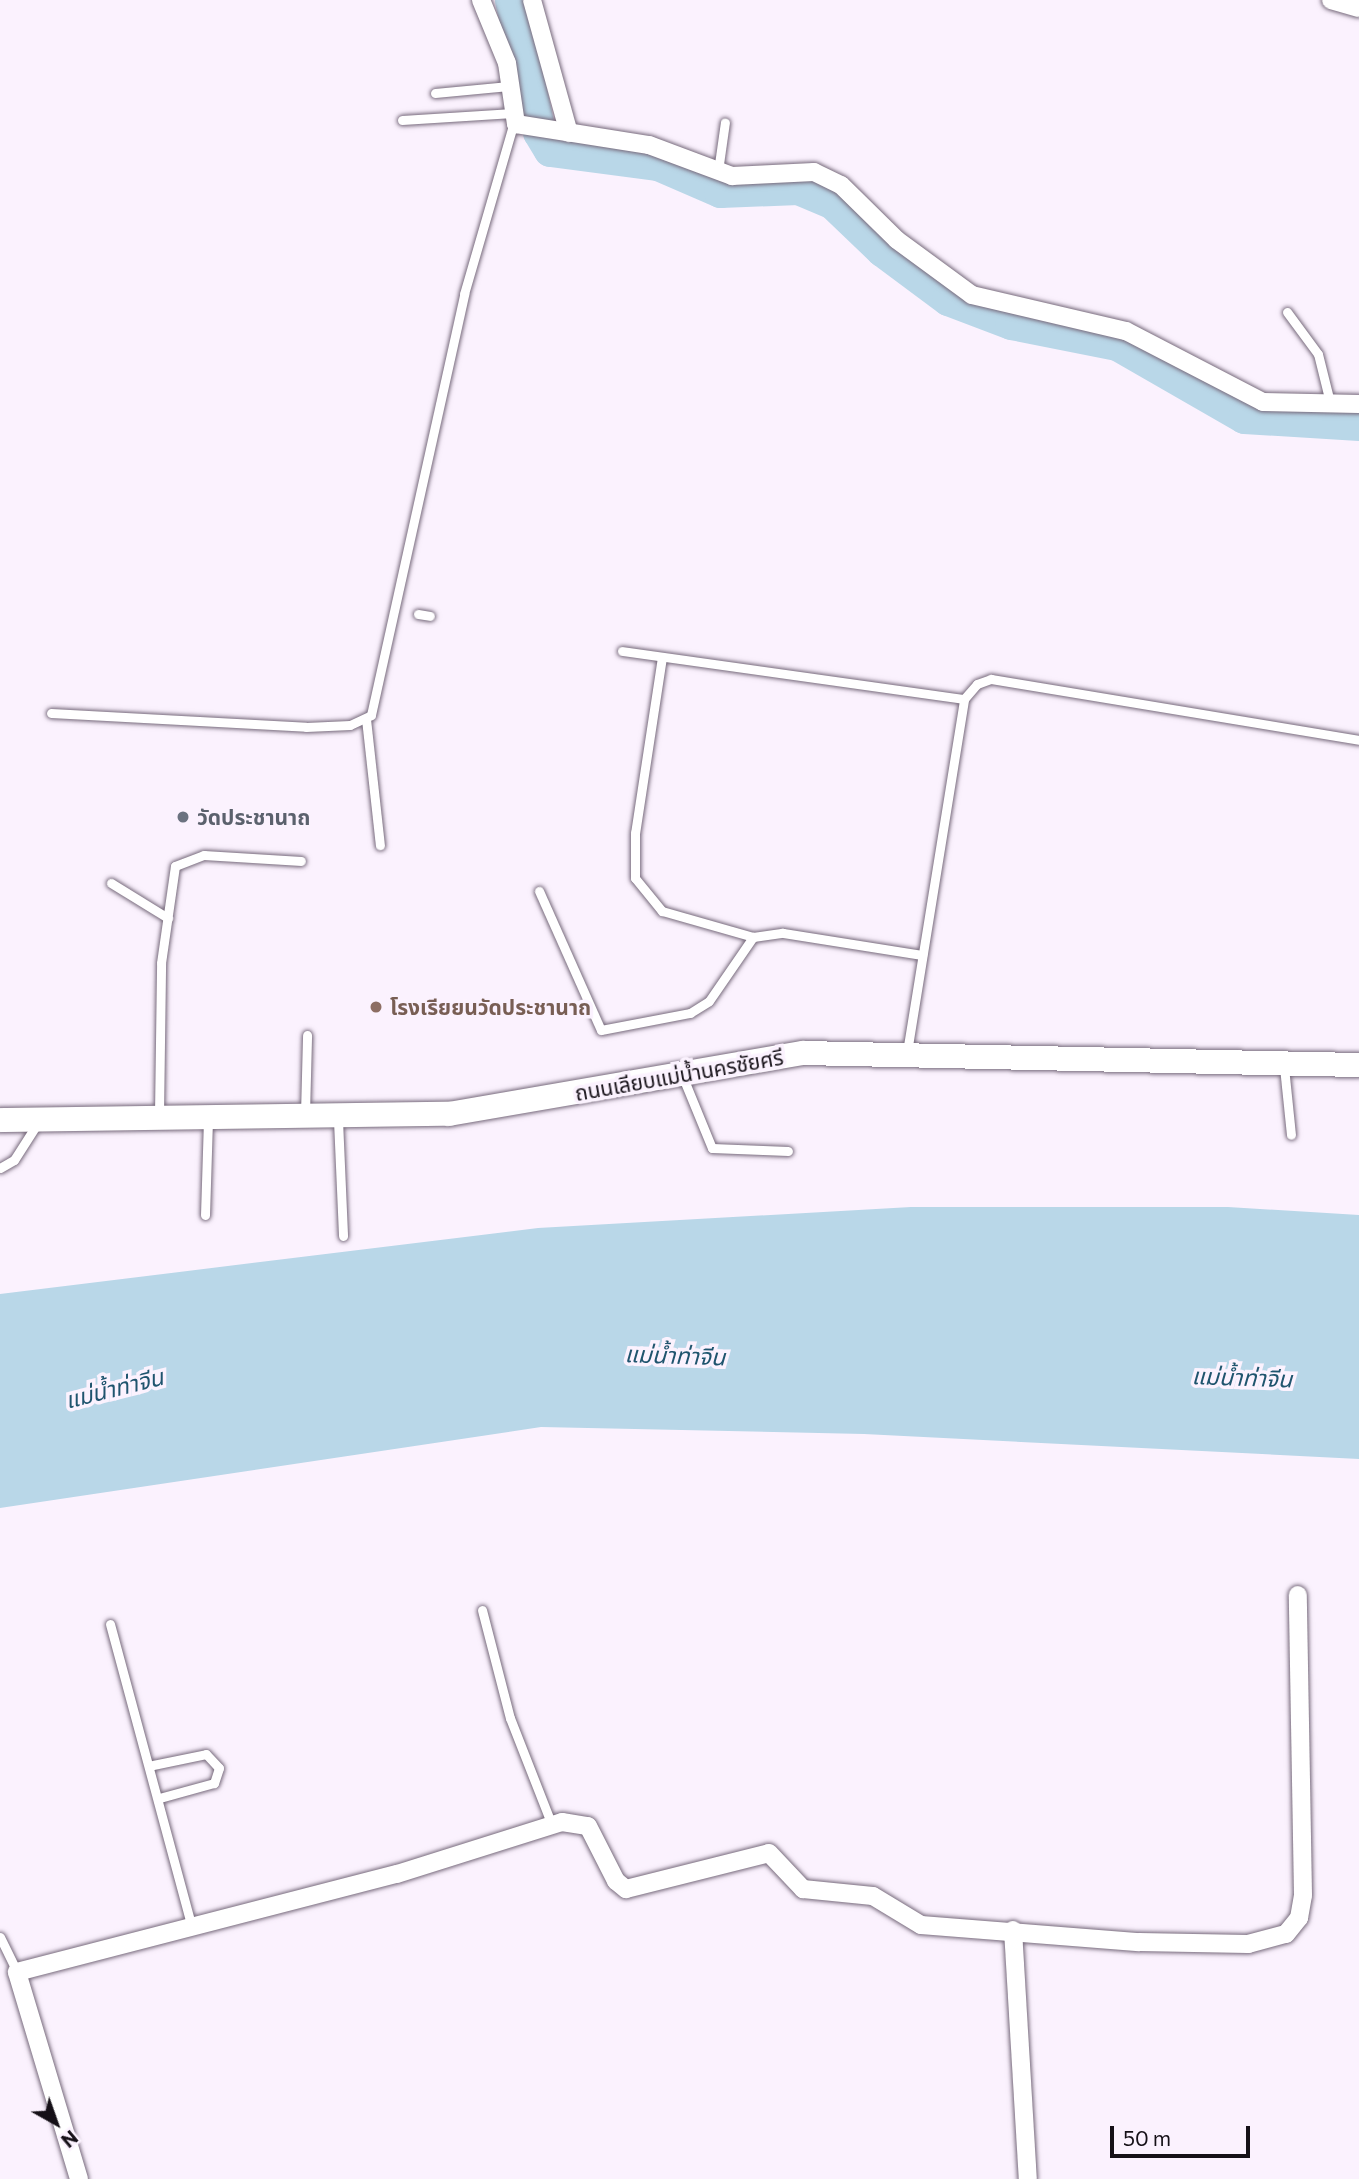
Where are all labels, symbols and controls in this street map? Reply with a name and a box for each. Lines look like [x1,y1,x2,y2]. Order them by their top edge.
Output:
place label: วัดประชานาถ [197,804,310,830]
marker: วัดประชานาถ [175,809,191,825]
place label: โรงเรียยนวัดประชานาถ [390,994,591,1020]
marker: โรงเรียยนวัดประชานาถ [368,999,384,1015]
street label: ถนนเลียบแม่น้ำนครชัยศรี [573,1044,785,1106]
water label: แม่น้ำท่าจีน [624,1339,726,1371]
water label: แม่น้ำท่าจีน [1191,1361,1293,1393]
water label: แม่น้ำท่าจีน [62,1362,166,1414]
north arrow [21,2088,91,2158]
scale bar [1114,2112,1254,2156]
text: 50 m [1123,2125,1171,2150]
text: N [57,2126,83,2153]

